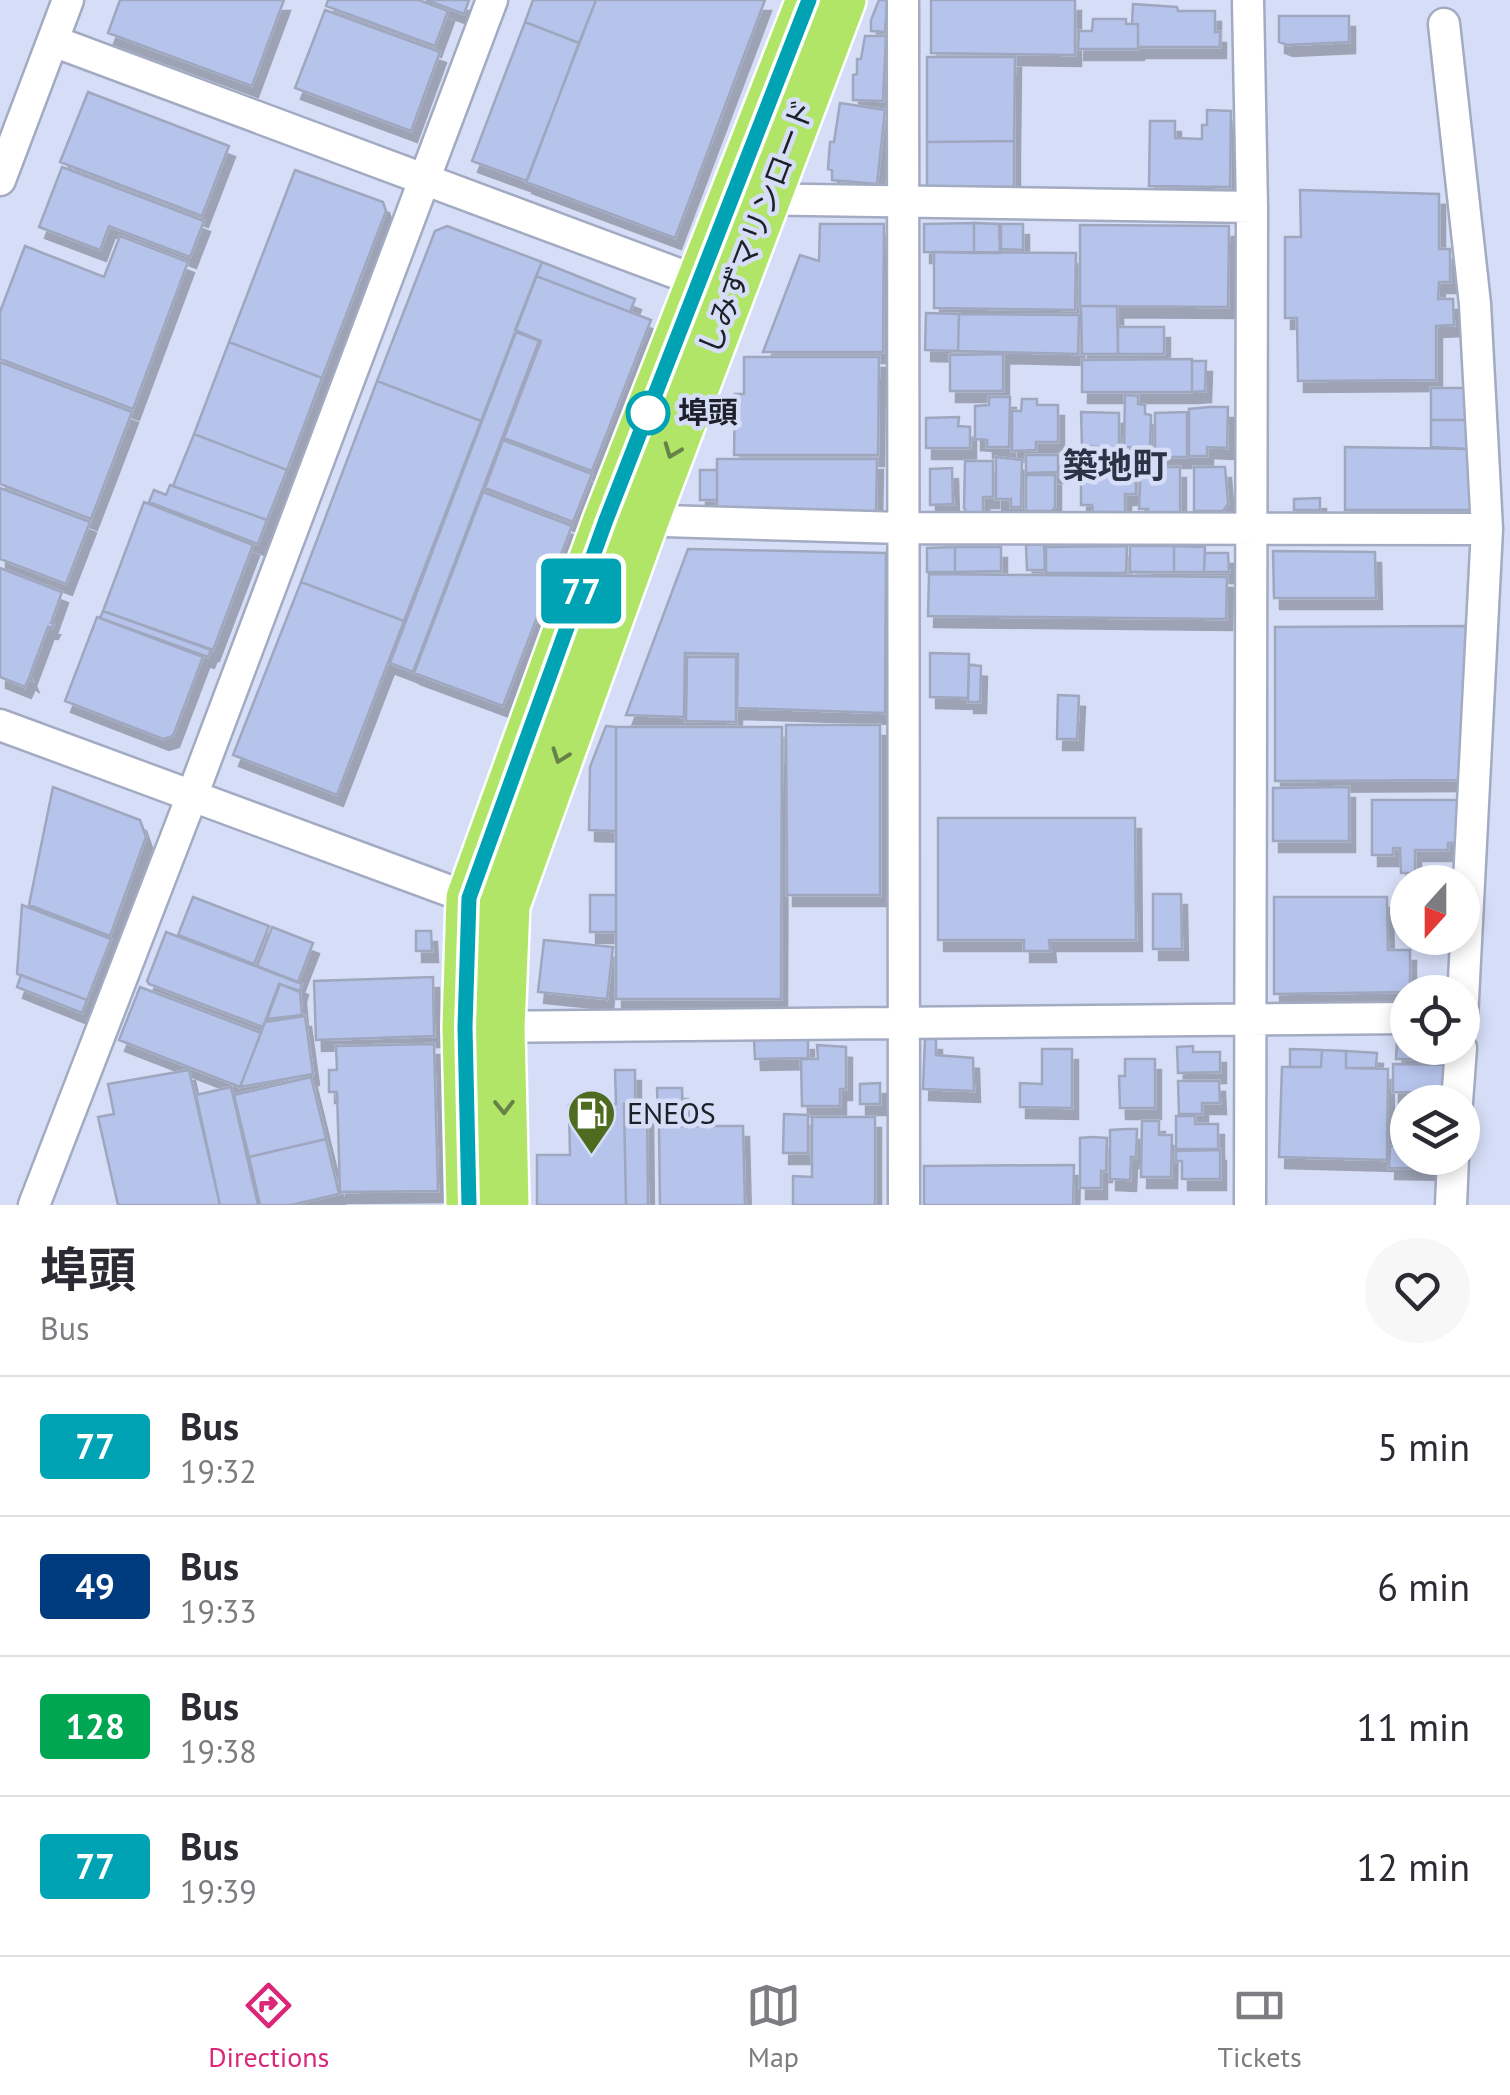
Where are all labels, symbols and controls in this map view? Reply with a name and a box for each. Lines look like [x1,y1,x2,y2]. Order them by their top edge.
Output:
street label: しみずマリンロード [689,93,822,359]
marker: 埠頭 [627,392,669,434]
place label: 埠頭 [678,392,738,431]
one-way arrow [663,441,683,459]
district label: 築地町 [1062,442,1168,488]
line badge: 77 [536,558,626,624]
text: 77 [561,568,601,614]
one-way arrow [551,747,572,764]
north arrow [1390,865,1480,955]
map controls [1390,865,1480,1175]
button: locate [1390,975,1480,1065]
button: layers [1390,1085,1480,1175]
fuel station icon: ENEOS [566,1088,618,1156]
place label: ENEOS [627,1093,716,1132]
one-way arrow [493,1100,515,1116]
text: 埠頭 [40,1238,136,1300]
button: heart [1365,1238,1470,1343]
text: Bus [40,1307,89,1349]
text: Bus [180,1401,239,1450]
text: 5 min [1377,1422,1470,1471]
text: 77 [75,1423,115,1469]
text: 19:32 [180,1450,257,1492]
text: Bus [180,1541,239,1590]
text: 6 min [1377,1562,1470,1611]
text: 49 [75,1563,115,1609]
text: 19:33 [180,1590,257,1632]
text: Bus [180,1681,239,1730]
text: 11 min [1357,1702,1470,1751]
text: 128 [65,1703,125,1749]
text: 19:38 [180,1730,257,1772]
text: Bus [180,1821,239,1870]
text: 12 min [1357,1842,1470,1891]
text: 77 [75,1843,115,1889]
text: 19:39 [180,1870,257,1912]
tab: Directions [208,1978,329,2075]
tab: Map [746,1978,801,2075]
tab: Tickets [1217,1978,1302,2075]

